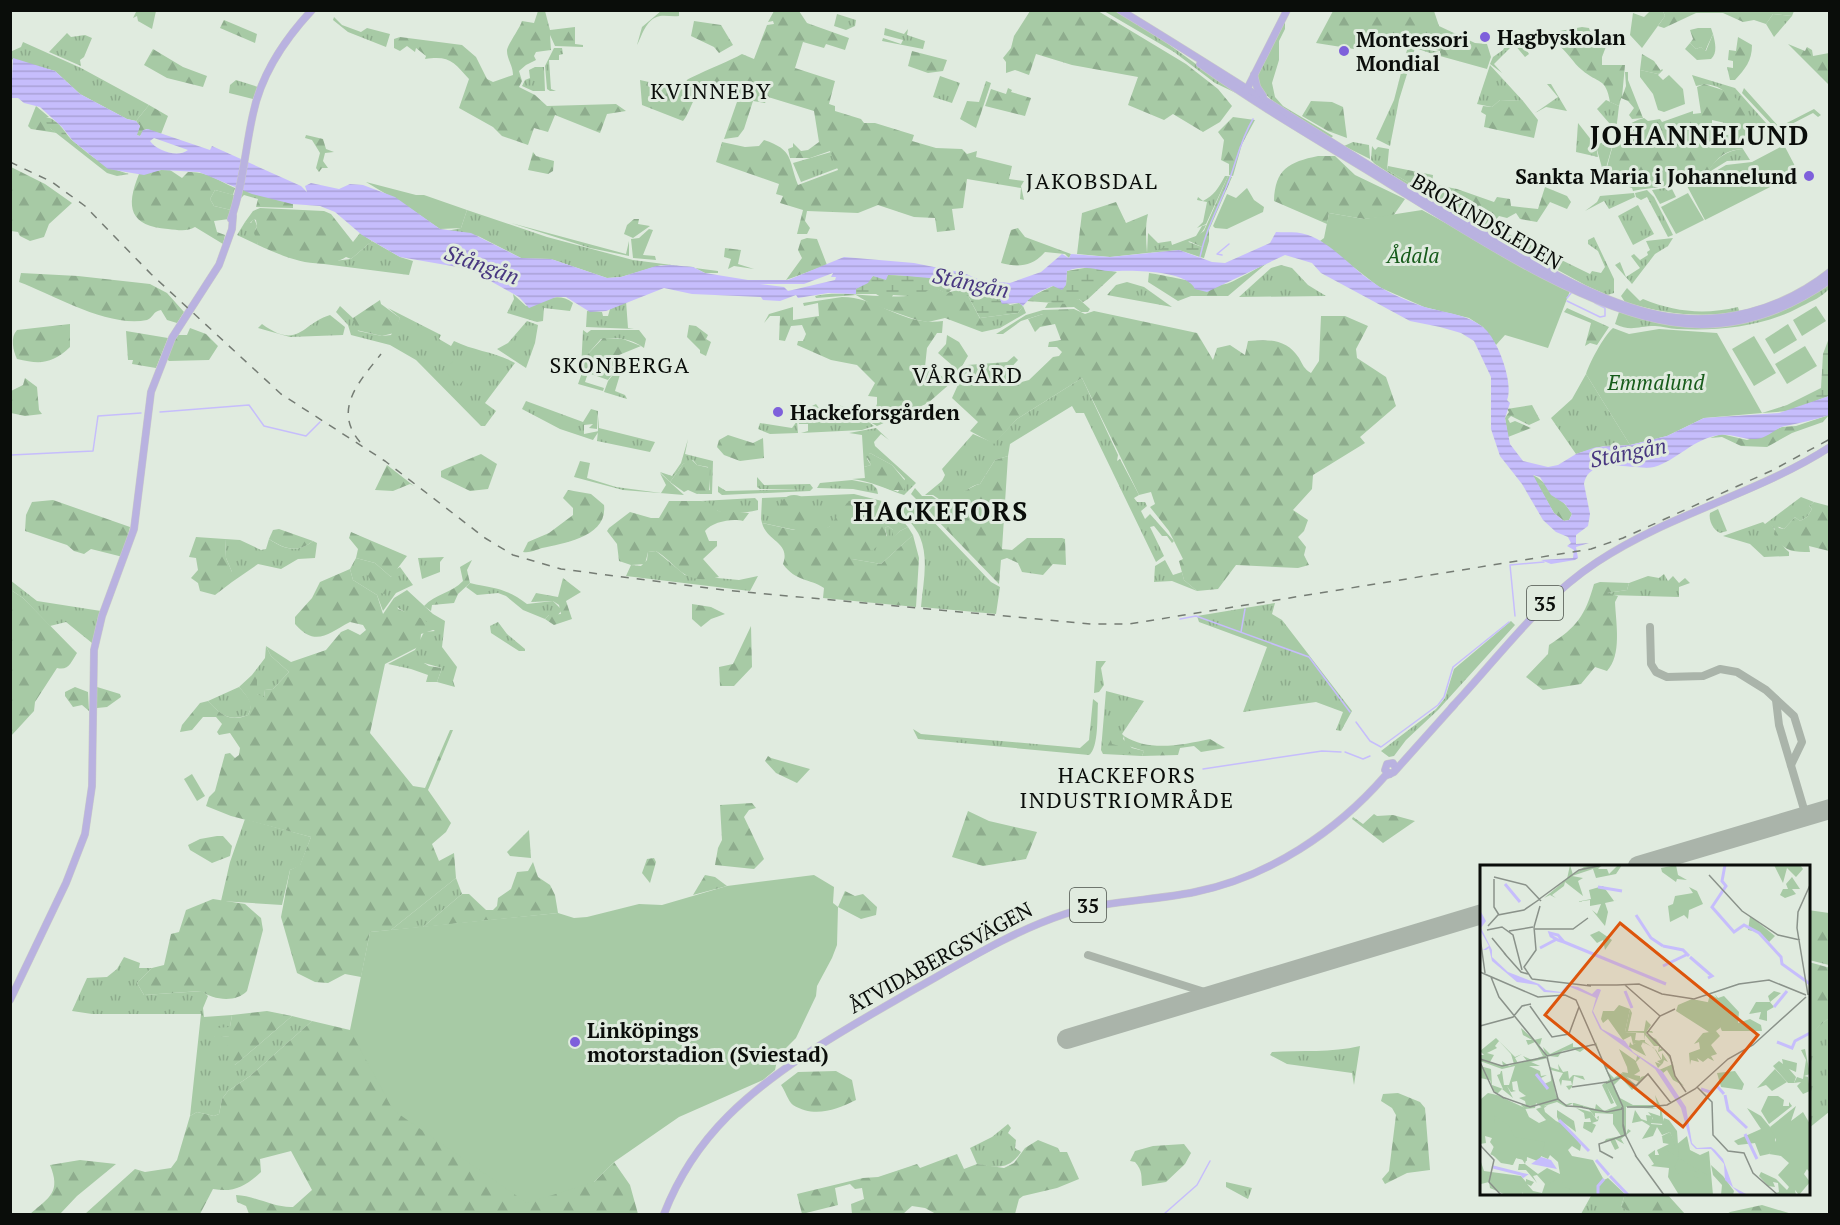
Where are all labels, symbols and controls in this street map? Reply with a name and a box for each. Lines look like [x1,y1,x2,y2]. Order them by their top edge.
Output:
place label: Hagbyskolan [1497,23,1626,51]
place label: Montessori Mondial [1356,25,1469,77]
marker: Hagbyskolan [1478,30,1492,44]
marker: Montessori Mondial [1337,44,1351,58]
district label: KVINNEBY [650,76,772,105]
district label: JOHANNELUND [1590,117,1810,153]
place label: Sankta Maria i Johannelund [1515,162,1797,190]
district label: JAKOBSDAL [1026,166,1158,195]
street label: BROKINDSLEDEN [1406,166,1568,276]
marker: Sankta Maria i Johannelund [1802,169,1816,183]
water label: Stångån [441,237,523,291]
park label: Ådala [1384,241,1440,269]
water label: Stångån [930,260,1012,304]
district label: SKONBERGA [550,350,691,379]
district label: VÅRGÅRD [912,360,1024,389]
park label: Emmalund [1607,368,1705,396]
place label: Hackeforsgården [790,398,960,426]
marker: Hackeforsgården [771,405,785,419]
water label: Stångån [1587,430,1669,474]
district label: HACKEFORS [853,493,1029,529]
road number: 35 [1527,586,1563,620]
district label: HACKEFORS INDUSTRIOMRÅDE [1019,760,1235,814]
inset map [1480,865,1810,1195]
road number: 35 [1070,888,1106,922]
street label: ÅTVIDABERGSVÄGEN [843,895,1037,1019]
place label: Linköpings motorstadion (Sviestad) [587,1016,829,1068]
marker: Linköpings motorstadion (Sviestad) [568,1035,582,1049]

